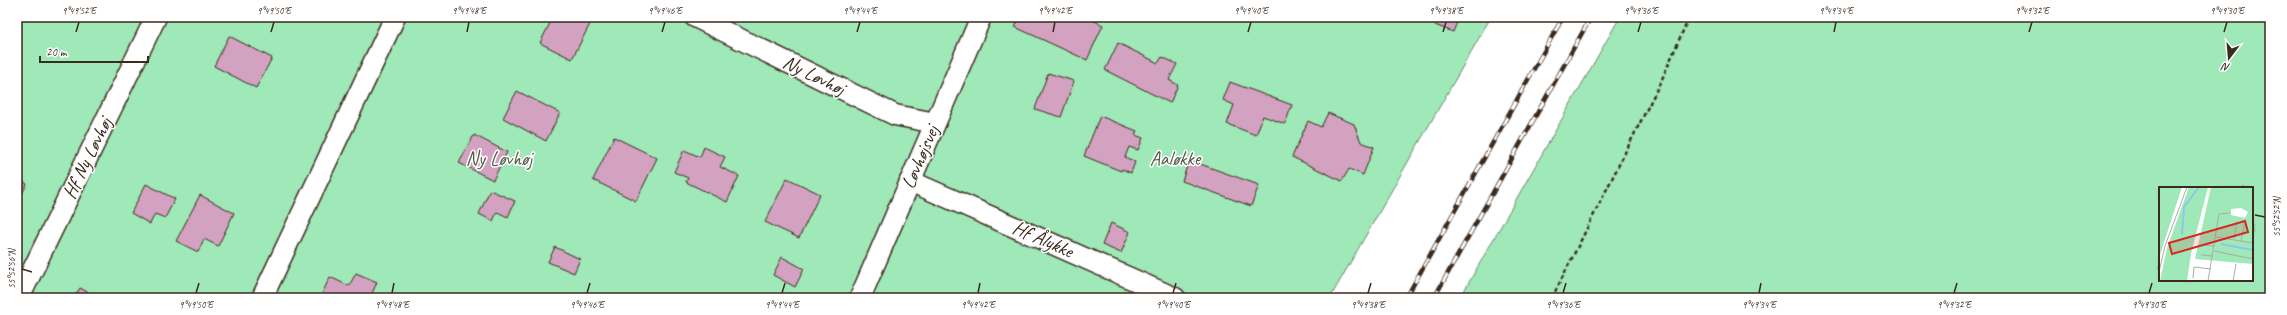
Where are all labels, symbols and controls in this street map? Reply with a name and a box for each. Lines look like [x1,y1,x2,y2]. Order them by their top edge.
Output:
text: 9°49'52"E [62,4,98,17]
text: 9°49'50"E [257,4,293,17]
text: 9°49'48"E [452,4,488,17]
text: 9°49'46"E [648,4,684,17]
text: 9°49'44"E [843,4,879,17]
text: 9°49'42"E [1038,4,1074,17]
text: 9°49'40"E [1234,4,1270,17]
text: 9°49'38"E [1429,4,1465,17]
text: 9°49'36"E [1624,4,1660,17]
text: 9°49'34"E [1819,4,1855,17]
text: 9°49'32"E [2015,4,2051,17]
text: 9°49'30"E [2210,4,2246,17]
scale bar [40,38,148,64]
north arrow [2209,38,2249,78]
text: 20 m [46,44,68,60]
street label: Ny Løvhøj [779,49,851,102]
text: N [2219,59,2231,75]
street label: Hf Ny Løvhøj [57,111,118,203]
street label: Løvhøjsvej [896,120,945,192]
park label: Ny Løvhøj [466,146,534,171]
park label: Aaløkke [1150,146,1202,171]
inset map [2159,187,2253,281]
text: 55°52'52"N [2270,195,2283,237]
street label: Hf Ålykke [1009,215,1079,264]
text: 55°52'56"N [5,247,18,289]
text: 9°49'50"E [179,298,215,311]
text: 9°49'48"E [375,298,411,311]
text: 9°49'46"E [570,298,606,311]
text: 9°49'44"E [765,298,801,311]
text: 9°49'42"E [961,298,997,311]
text: 9°49'40"E [1156,298,1192,311]
text: 9°49'38"E [1351,298,1387,311]
text: 9°49'36"E [1546,298,1582,311]
text: 9°49'34"E [1742,298,1778,311]
text: 9°49'32"E [1937,298,1973,311]
text: 9°49'30"E [2132,298,2168,311]

